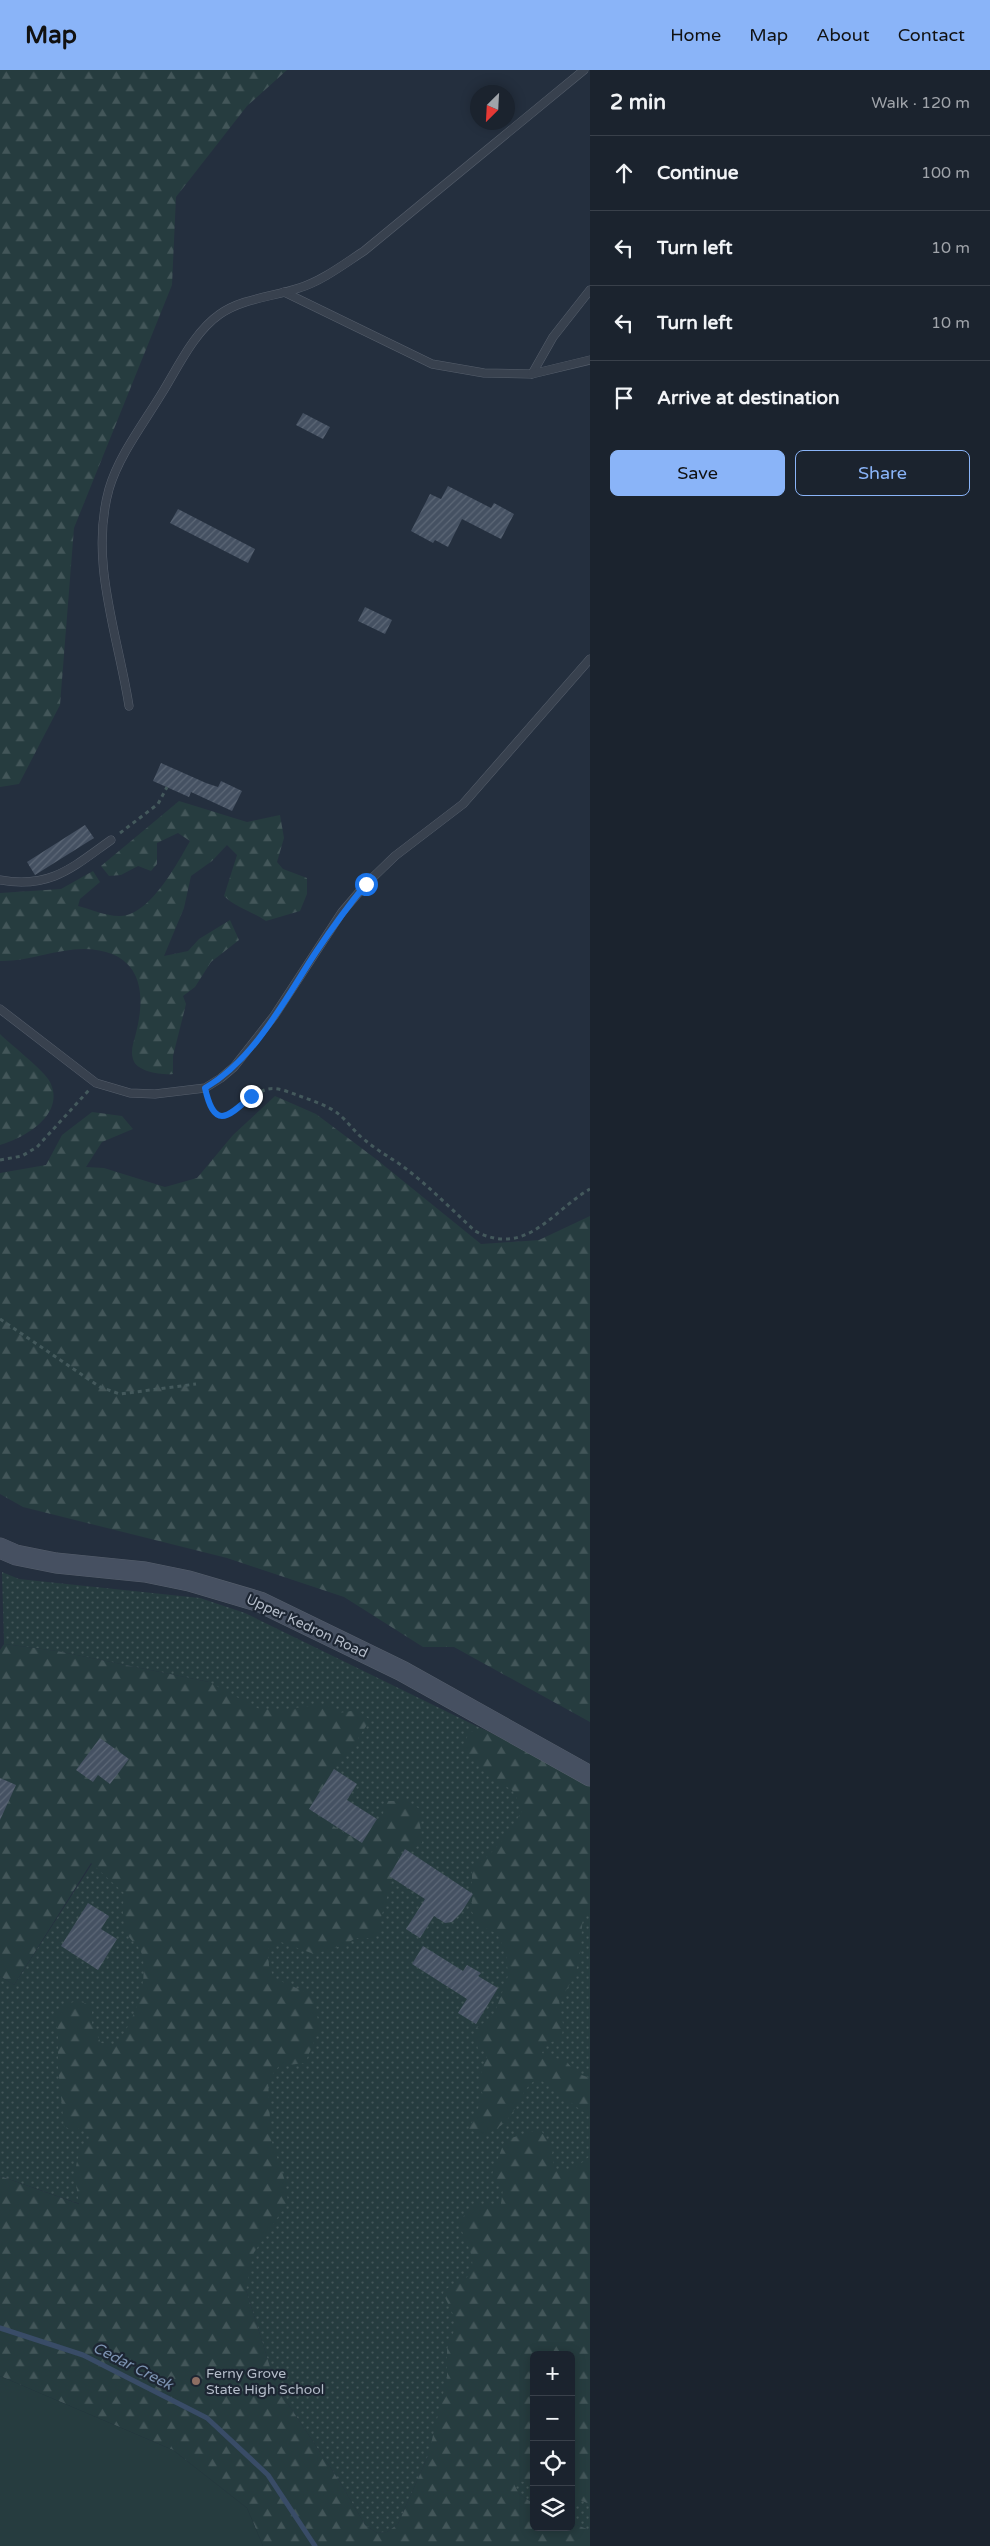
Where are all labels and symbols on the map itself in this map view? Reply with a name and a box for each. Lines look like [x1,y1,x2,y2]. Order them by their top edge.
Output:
north arrow [470,85,515,130]
route start [355,873,378,896]
route end [240,1085,263,1108]
street label: Upper Kedron Road [244,1590,370,1662]
water label: Cedar Creek [90,2338,178,2395]
place label: Ferny Grove State High School [206,2365,324,2398]
marker: Ferny Grove State High School [190,2375,202,2387]

